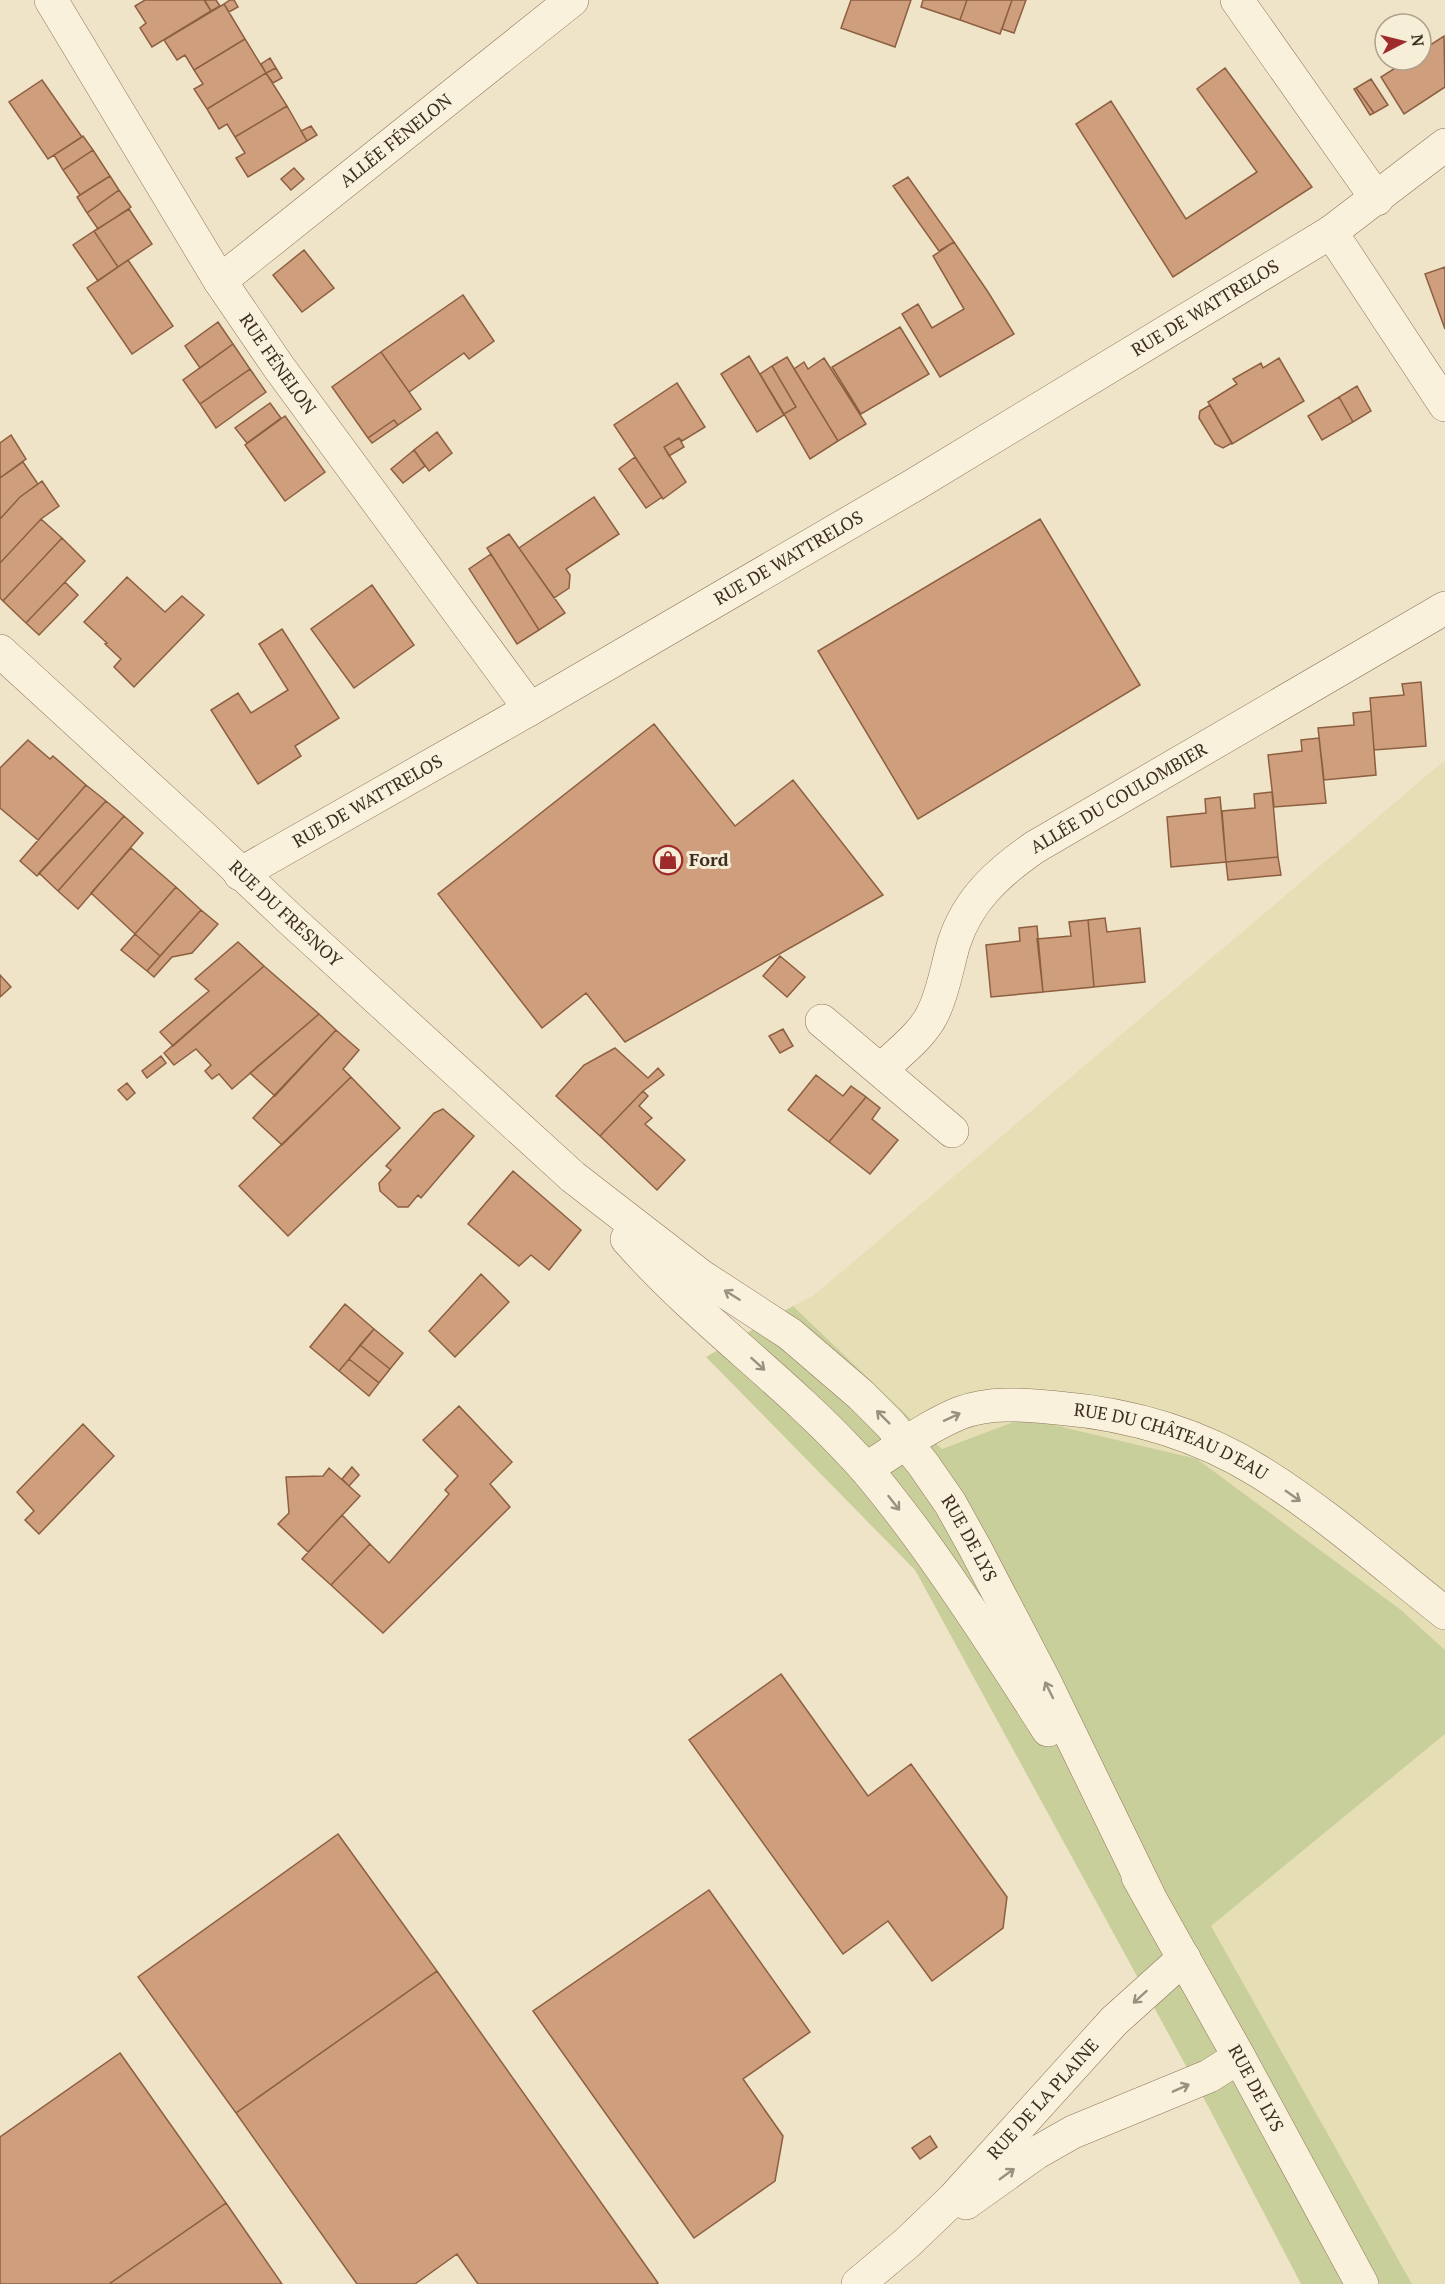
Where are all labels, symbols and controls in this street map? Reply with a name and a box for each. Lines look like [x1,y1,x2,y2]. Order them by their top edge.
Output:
north arrow [1373,12,1433,72]
text: N [1406,33,1430,48]
street label: ALLÉE FÉNELON [334,88,456,192]
street label: RUE DE WATTRELOS [1126,253,1283,361]
street label: RUE FÉNELON [235,308,322,419]
street label: RUE DE WATTRELOS [709,504,867,610]
street label: ALLÉE DU COULOMBIER [1025,736,1212,858]
street label: RUE DE WATTRELOS [288,748,447,853]
shop icon: Ford [652,844,684,876]
place label: Ford [689,847,729,871]
street label: RUE DU FRESNOY [224,855,348,972]
one-way arrow [724,1289,741,1301]
one-way arrow [750,1357,765,1371]
street label: RUE DU CHÂTEAU D'EAU [1073,1397,1273,1485]
one-way arrow [876,1410,890,1425]
one-way arrow [942,1411,960,1423]
street label: RUE DE LYS [937,1489,1003,1585]
one-way arrow [1284,1490,1301,1502]
one-way arrow [887,1495,900,1511]
one-way arrow [1043,1682,1054,1700]
one-way arrow [1133,1990,1148,2004]
street label: RUE DE LA PLAINE [981,2033,1103,2164]
street label: RUE DE LYS [1223,2040,1290,2136]
one-way arrow [1172,2082,1190,2094]
one-way arrow [999,2168,1015,2180]

